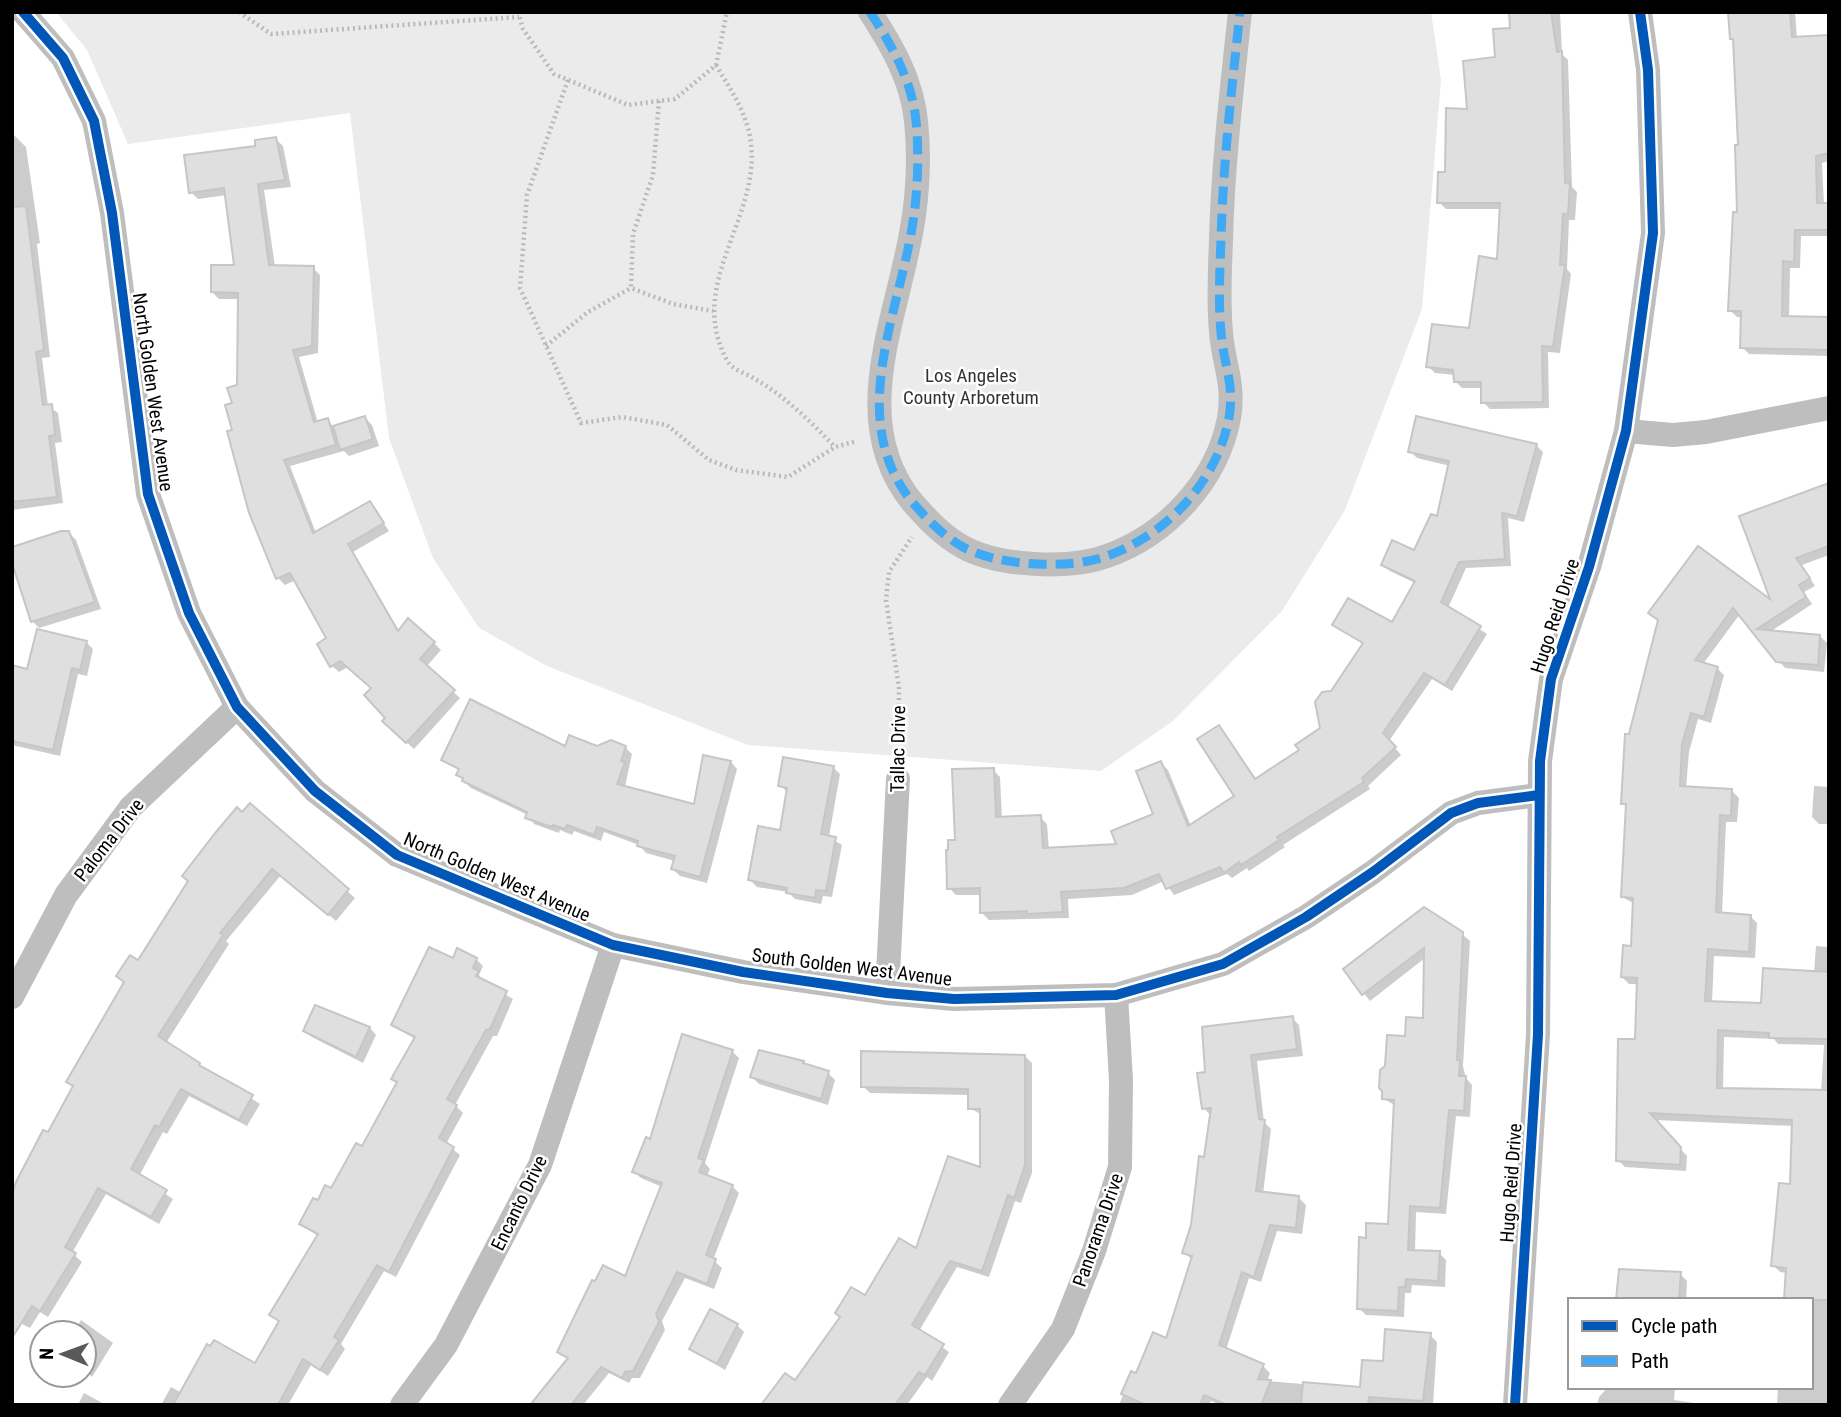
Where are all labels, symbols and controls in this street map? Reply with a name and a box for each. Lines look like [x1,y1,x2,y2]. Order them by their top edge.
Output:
street label: North Golden West Avenue [128,291,178,493]
park label: Los Angeles County Arboretum [903,364,1039,409]
street label: Hugo Reid Drive [1526,556,1584,676]
street label: Tallac Drive [886,705,910,793]
street label: Paloma Drive [69,794,149,886]
street label: North Golden West Avenue [400,827,594,927]
street label: South Golden West Avenue [751,943,953,991]
street label: Hugo Reid Drive [1495,1123,1527,1243]
street label: Encanto Drive [486,1152,552,1254]
street label: Panorama Drive [1068,1170,1128,1290]
legend [1568,1298,1813,1389]
text: Cycle path [1631,1314,1717,1338]
north arrow [28,1319,98,1389]
text: N [35,1348,58,1360]
text: Path [1631,1349,1669,1373]

